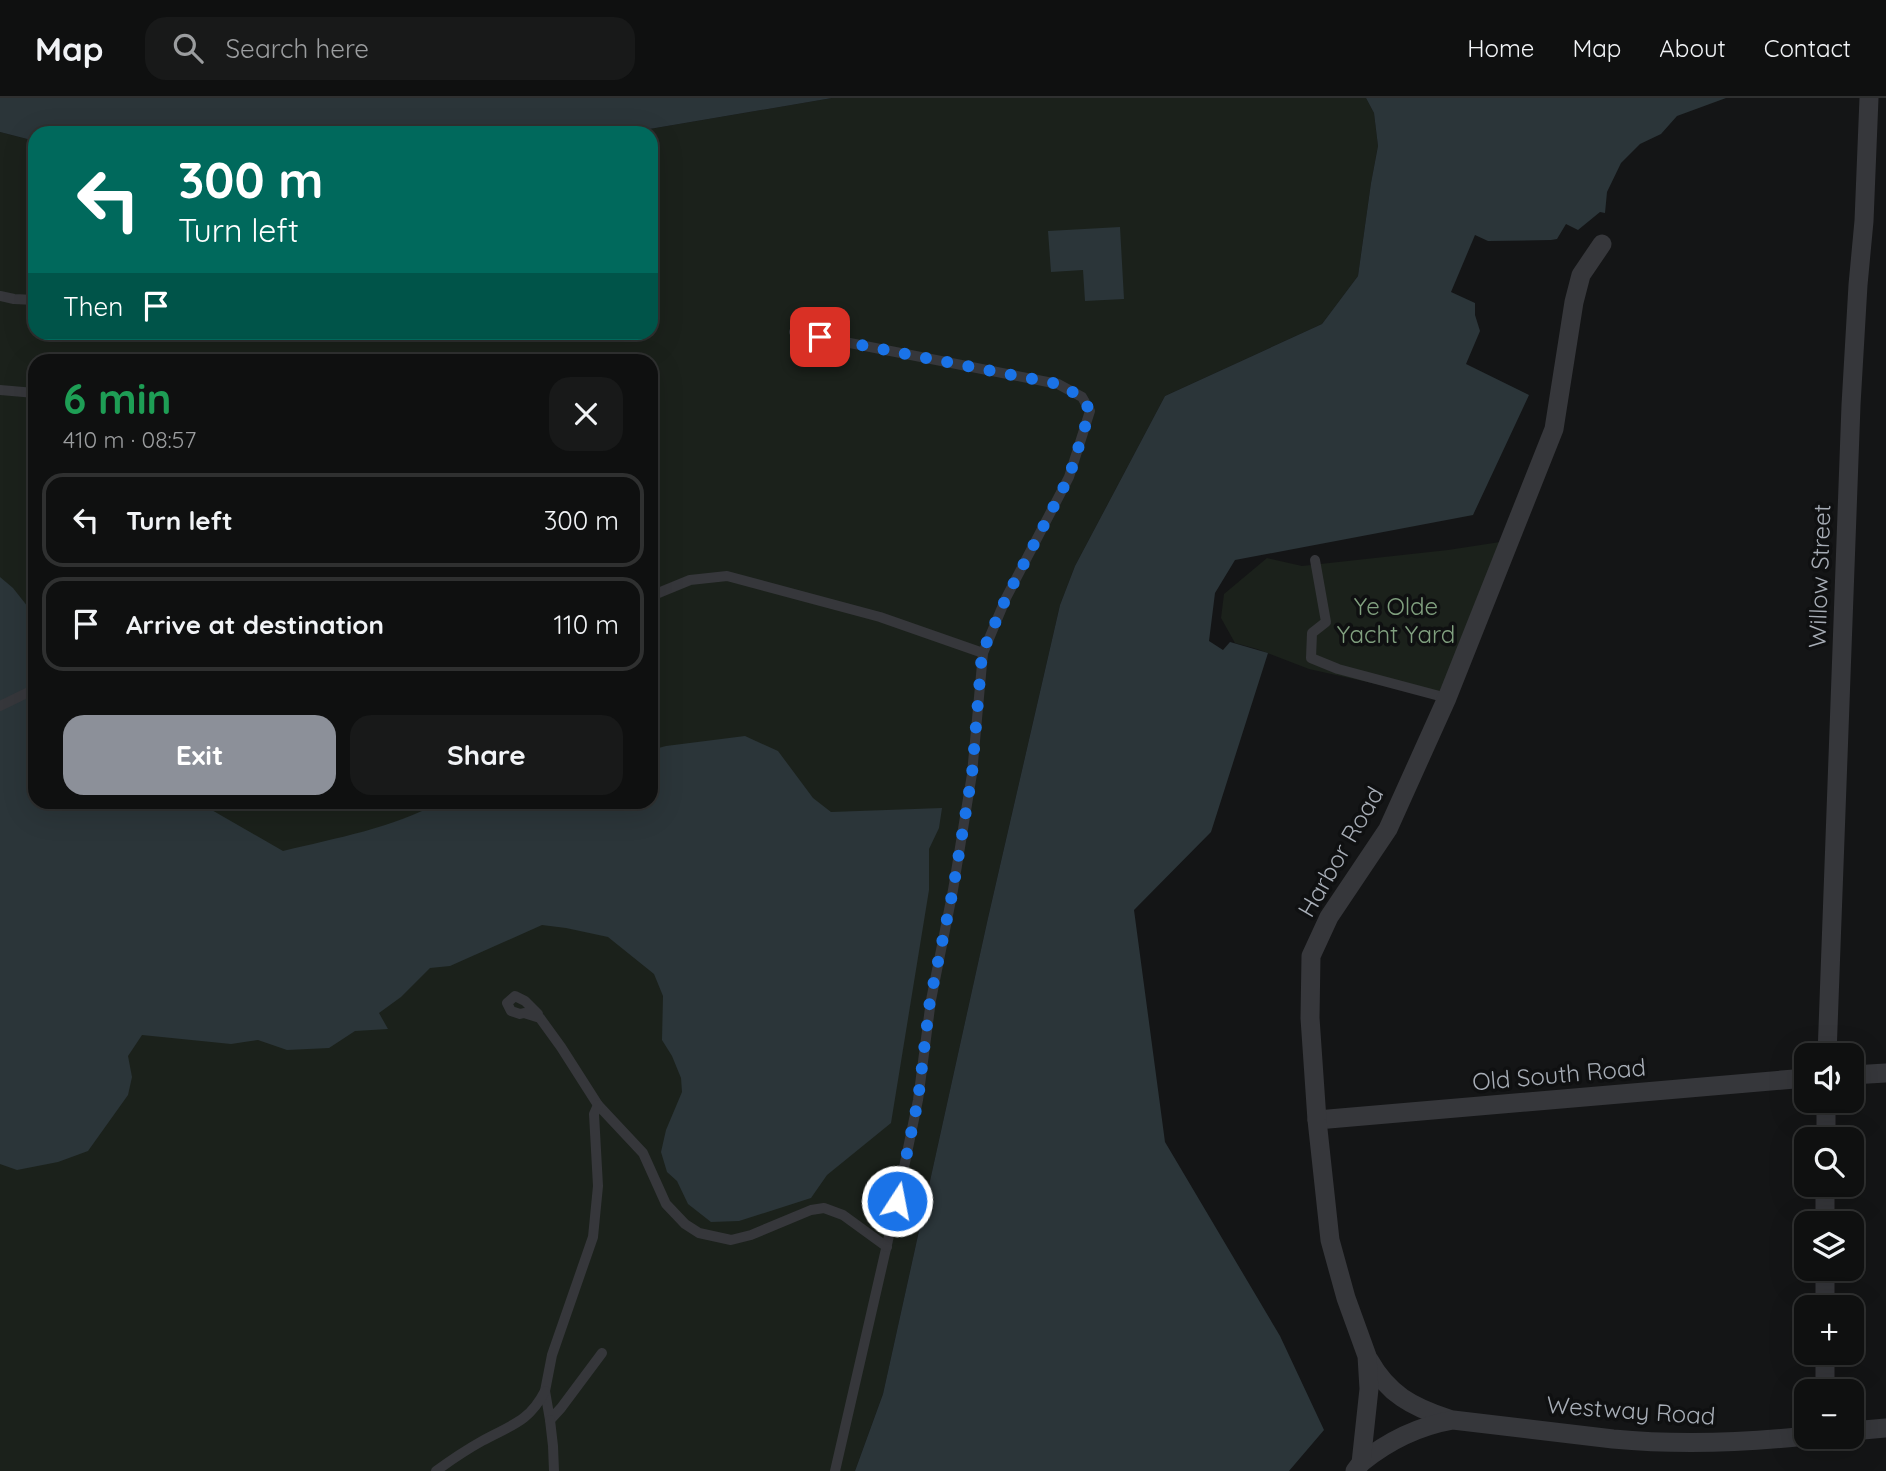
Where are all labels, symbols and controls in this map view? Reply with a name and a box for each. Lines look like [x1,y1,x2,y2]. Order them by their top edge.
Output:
search box [145,17,635,80]
text: Map [35,28,103,69]
icon: search [169,29,207,67]
text: Search here [225,32,369,65]
text: Home [1467,33,1534,63]
text: Map [1572,33,1621,63]
text: About [1659,33,1726,63]
text: Contact [1764,33,1851,63]
text: 300 m [178,149,323,210]
icon: left [63,154,154,245]
text: Turn left [178,210,299,250]
icon: arrive [137,287,175,325]
text: Then [63,290,123,323]
pin [790,307,850,367]
icon: arrive [801,318,839,356]
text: 6 min [63,372,172,425]
button: close [549,377,623,451]
text: 410 m · 08:57 [63,425,196,454]
icon: left [67,501,105,539]
text: Turn left [126,504,233,537]
text: 300 m [544,504,619,537]
street label: Willow Street [1802,504,1837,648]
park label: Ye Olde Yacht Yard [1337,591,1455,649]
icon: arrive [67,605,105,643]
text: Arrive at destination [126,608,384,641]
text: 110 m [553,608,619,641]
button: Exit [63,715,336,795]
button: Share [350,715,623,795]
street label: Harbor Road [1291,781,1389,922]
map controls [1794,1043,1864,1449]
button: sound [1794,1043,1864,1113]
street label: Old South Road [1471,1051,1647,1097]
button: search [1794,1127,1864,1197]
position arrow [860,1164,934,1238]
button: layers [1794,1211,1864,1281]
button: + [1794,1295,1864,1365]
button: − [1794,1379,1864,1449]
street label: Westway Road [1546,1389,1716,1431]

